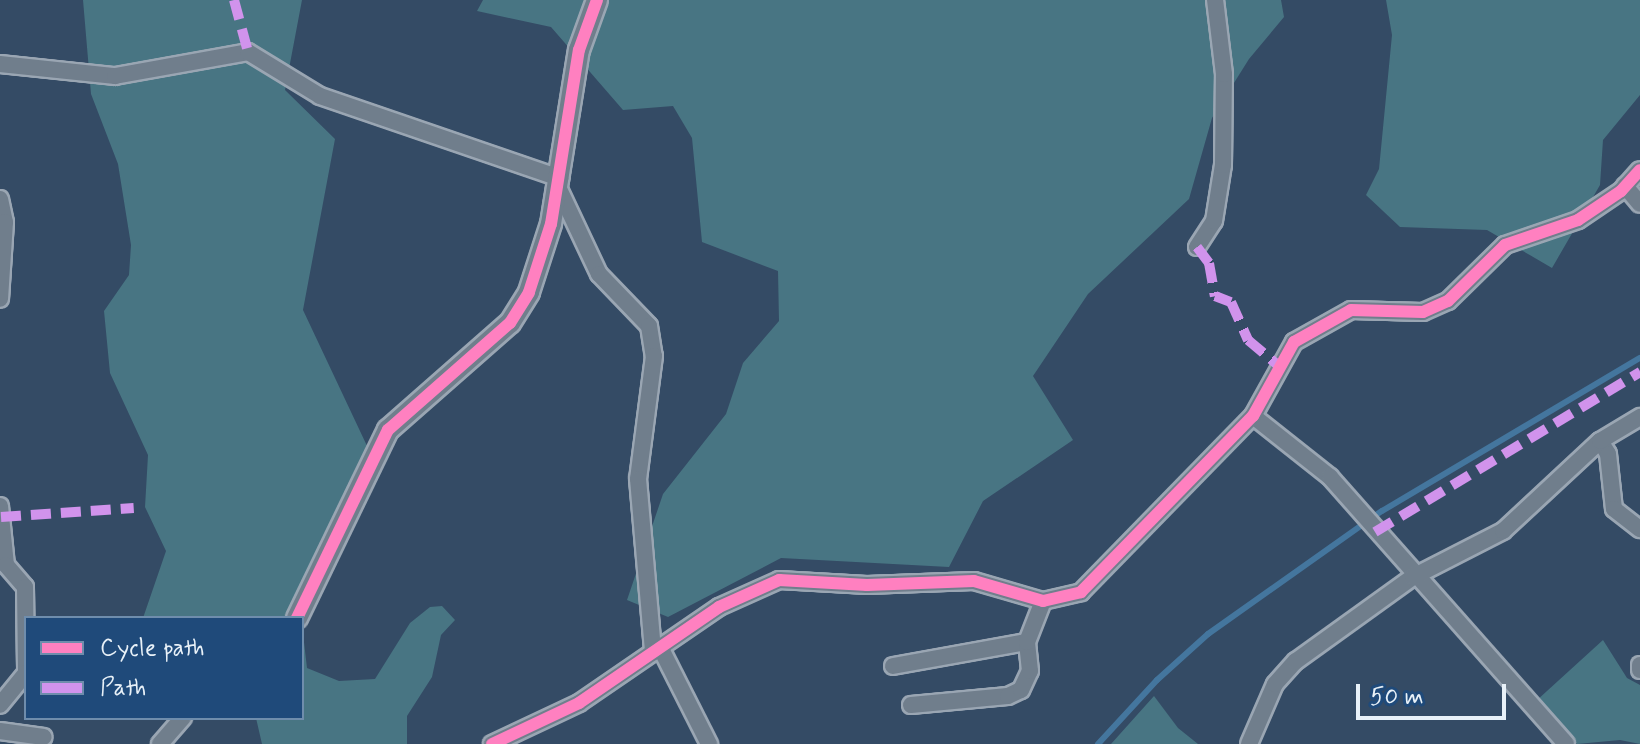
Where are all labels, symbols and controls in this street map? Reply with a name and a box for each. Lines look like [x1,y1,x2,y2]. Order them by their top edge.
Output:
legend [24,616,304,720]
text: Cycle path [100,633,205,664]
scale bar [1360,668,1510,718]
text: Path [100,673,146,704]
text: 50 m [1370,682,1424,713]

